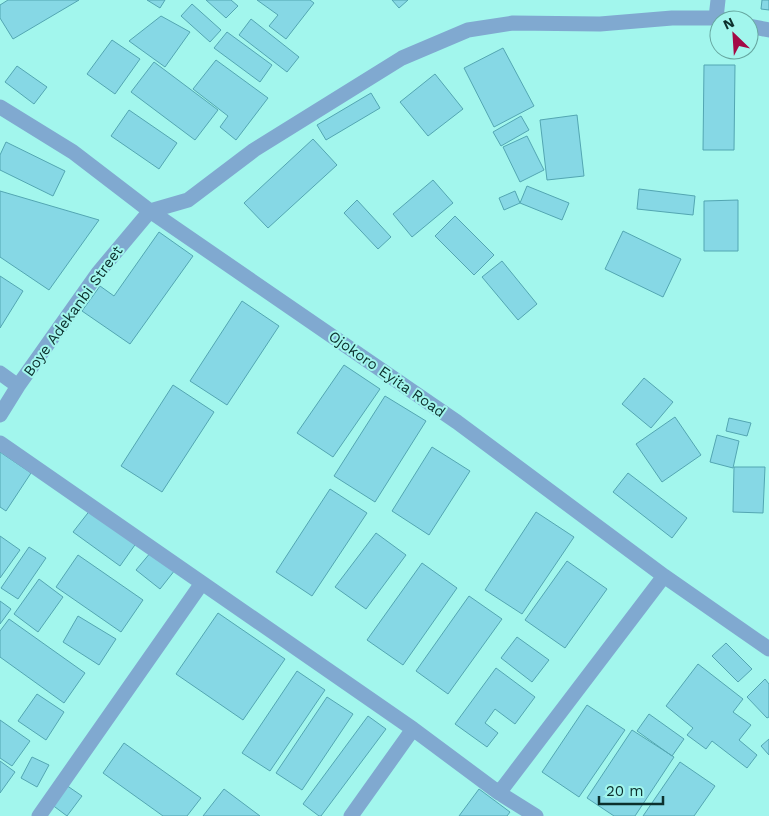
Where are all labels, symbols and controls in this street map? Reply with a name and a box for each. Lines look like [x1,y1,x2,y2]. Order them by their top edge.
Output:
north arrow [709,10,759,60]
text: N [720,14,737,33]
street label: Boye Adekanbi Street [20,242,127,380]
street label: Ojokoro Eyita Road [325,327,449,421]
scale bar [599,774,663,806]
text: 20 m [606,782,644,800]

